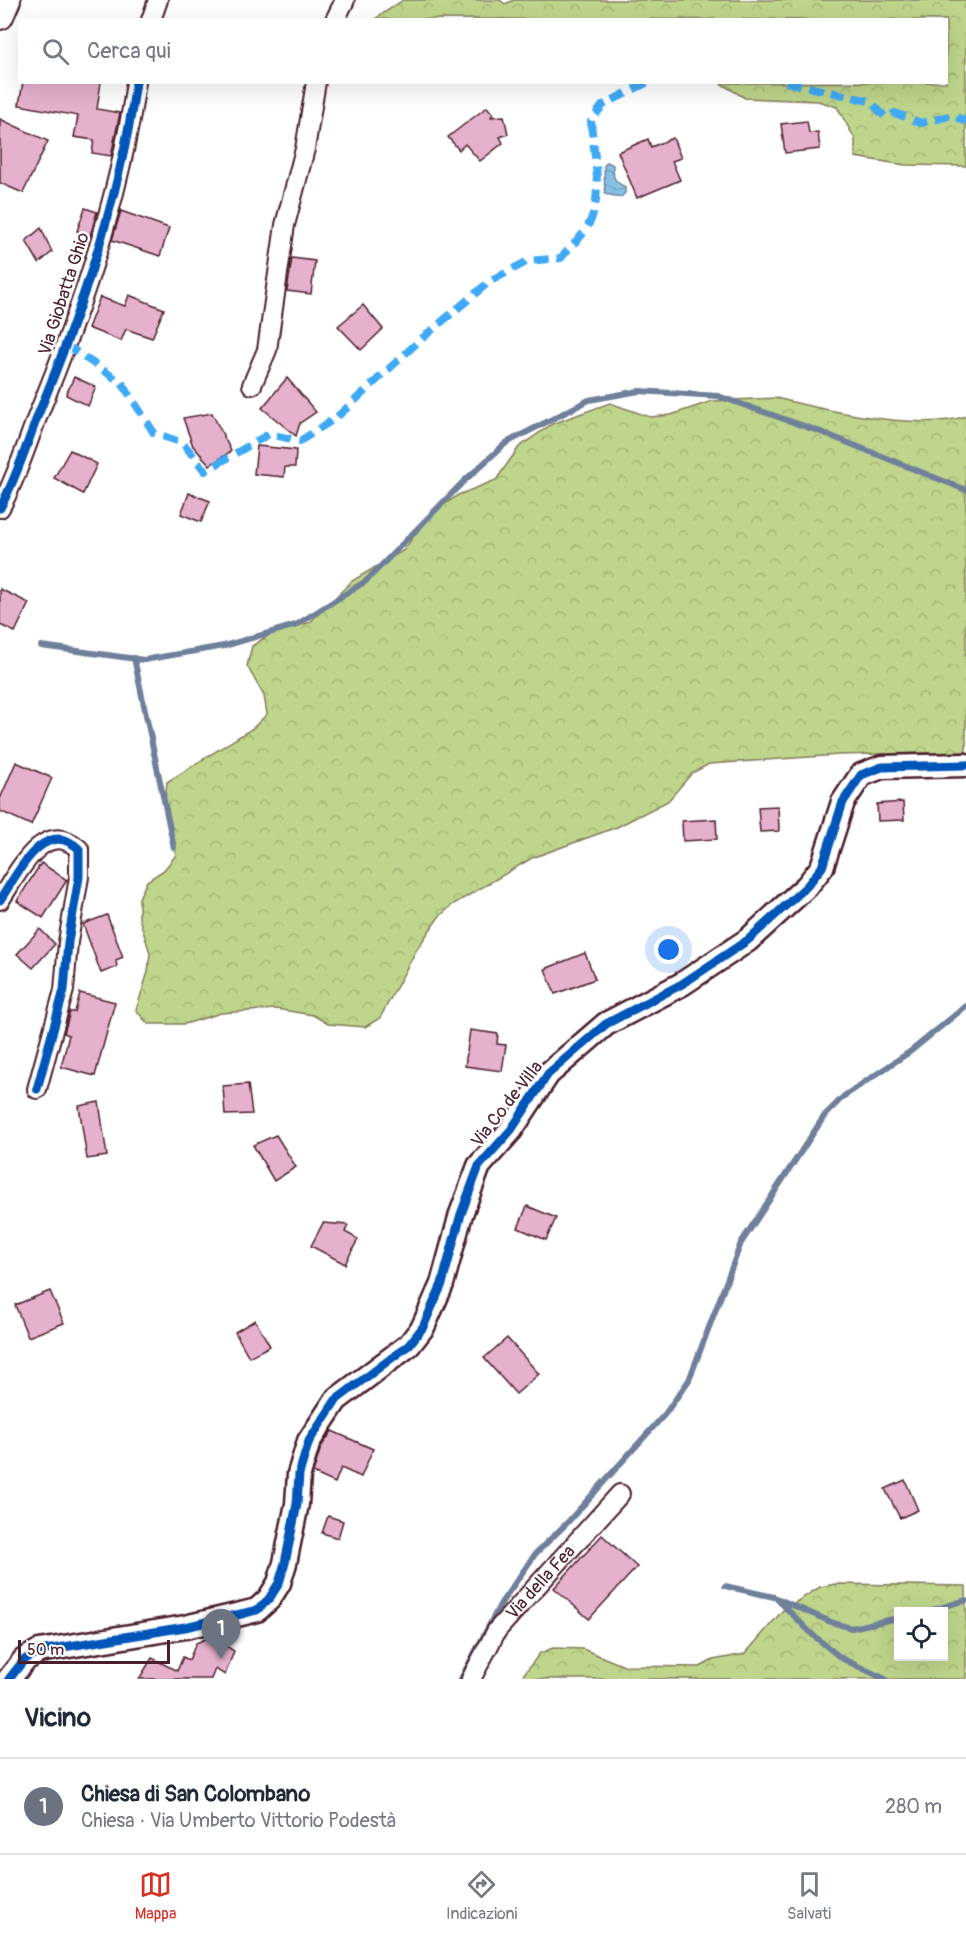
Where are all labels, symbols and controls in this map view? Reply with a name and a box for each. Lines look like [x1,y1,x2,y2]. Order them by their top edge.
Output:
search box [18,18,948,84]
icon: search [39,35,72,68]
text: Cerca qui [87,37,171,65]
street label: Via Giobatta Ghio [33,229,95,358]
your location [654,935,683,964]
street label: Via Co de Villa [466,1056,548,1152]
street label: Via della Fea [501,1540,580,1624]
map controls [894,1607,948,1661]
button: locate [894,1607,948,1661]
pin: 1 [202,1610,240,1659]
scale bar [18,1637,170,1664]
text: 50 m [27,1640,64,1660]
text: Vicino [24,1702,91,1734]
text: Chiesa di San Colombano [81,1780,310,1808]
text: 1 [40,1794,47,1819]
text: 280 m [885,1794,942,1819]
text: Chiesa · Via Umberto Vittorio Podestà [81,1808,396,1833]
tab: Mappa [135,1868,176,1924]
tab: Indicazioni [446,1868,517,1924]
tab: Salvati [787,1868,831,1924]

